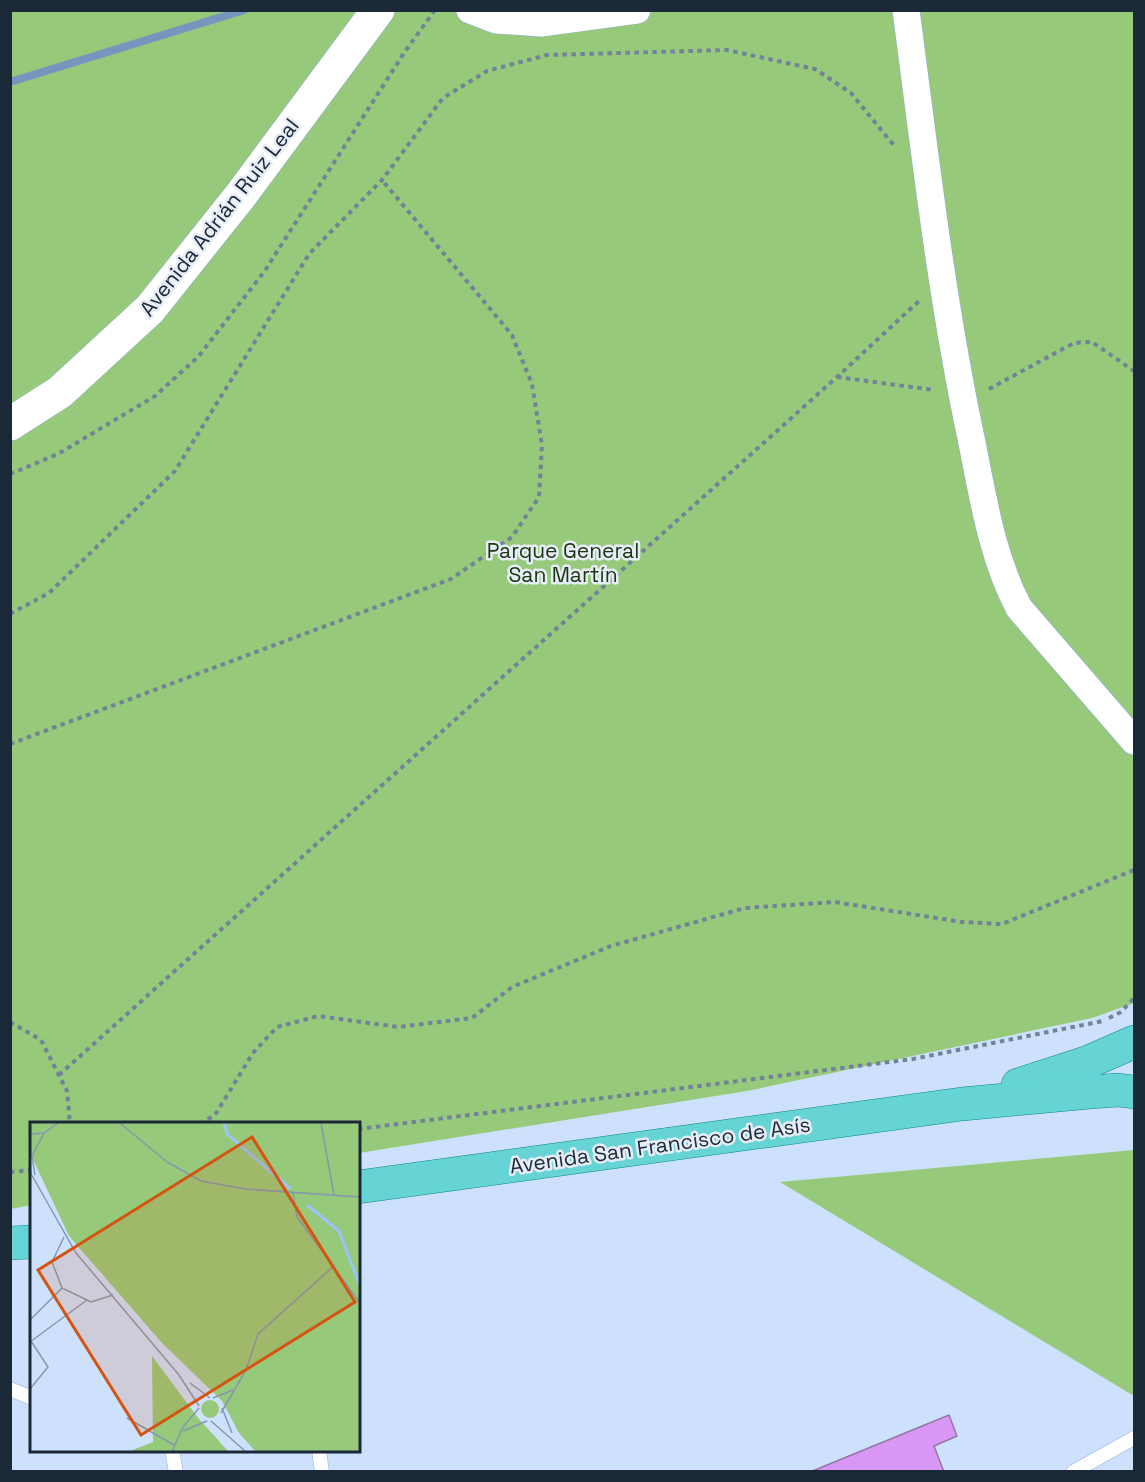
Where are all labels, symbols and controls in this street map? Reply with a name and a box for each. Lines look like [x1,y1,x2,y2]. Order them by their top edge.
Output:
street label: Avenida Adrián Ruiz Leal [133,113,305,321]
park label: Parque General San Martín [487,537,639,588]
street label: Avenida San Francisco de Asís [508,1111,812,1179]
inset map [30,1122,360,1452]

